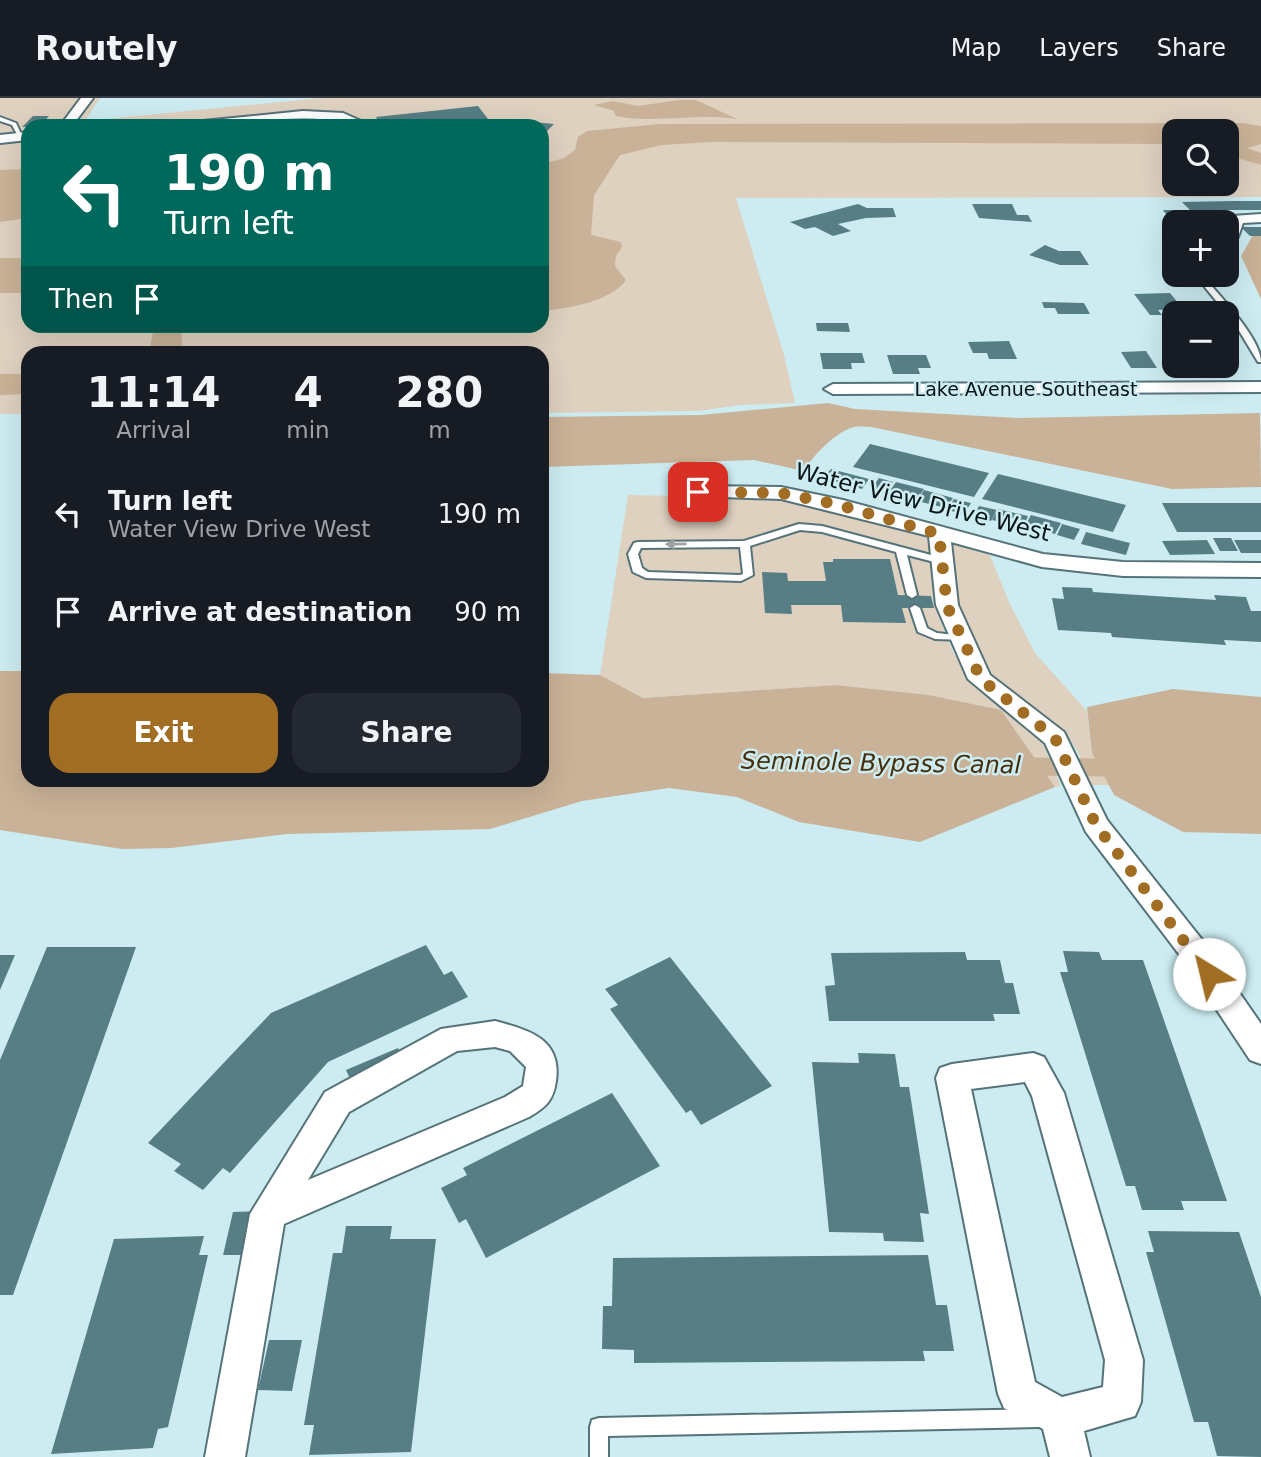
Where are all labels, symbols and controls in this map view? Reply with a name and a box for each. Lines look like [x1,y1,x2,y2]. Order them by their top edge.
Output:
text: Routely [35,29,178,68]
text: Map [951,34,1001,62]
text: Layers [1039,34,1119,62]
text: Share [1157,34,1226,62]
map controls [1162,119,1239,378]
button: search [1162,119,1239,196]
text: 190 m [164,145,334,202]
icon: left [49,147,140,238]
text: Turn left [164,204,294,242]
button: + [1162,210,1239,287]
icon: arrive [128,280,166,318]
text: Then [49,284,114,314]
button: − [1162,301,1239,378]
text: 11:14 [87,368,221,417]
text: 4 [293,368,323,417]
text: 280 [396,368,483,417]
street label: Lake Avenue Southeast [915,378,1137,400]
text: Arrival [116,417,191,443]
text: min [286,417,330,443]
text: m [428,417,451,443]
street label: Water View Drive West [793,458,1053,546]
pin [668,462,728,522]
icon: arrive [679,473,717,511]
text: Turn left [108,486,232,516]
icon: left [49,495,87,533]
text: 190 m [438,499,521,529]
text: Water View Drive West [108,516,370,542]
one-way arrow [665,538,687,550]
icon: arrive [49,593,87,631]
text: Arrive at destination [108,597,412,627]
text: 90 m [454,597,521,627]
button: Exit [49,693,278,773]
button: Share [292,693,521,773]
water label: Seminole Bypass Canal [741,747,1022,779]
position arrow [1172,937,1246,1011]

